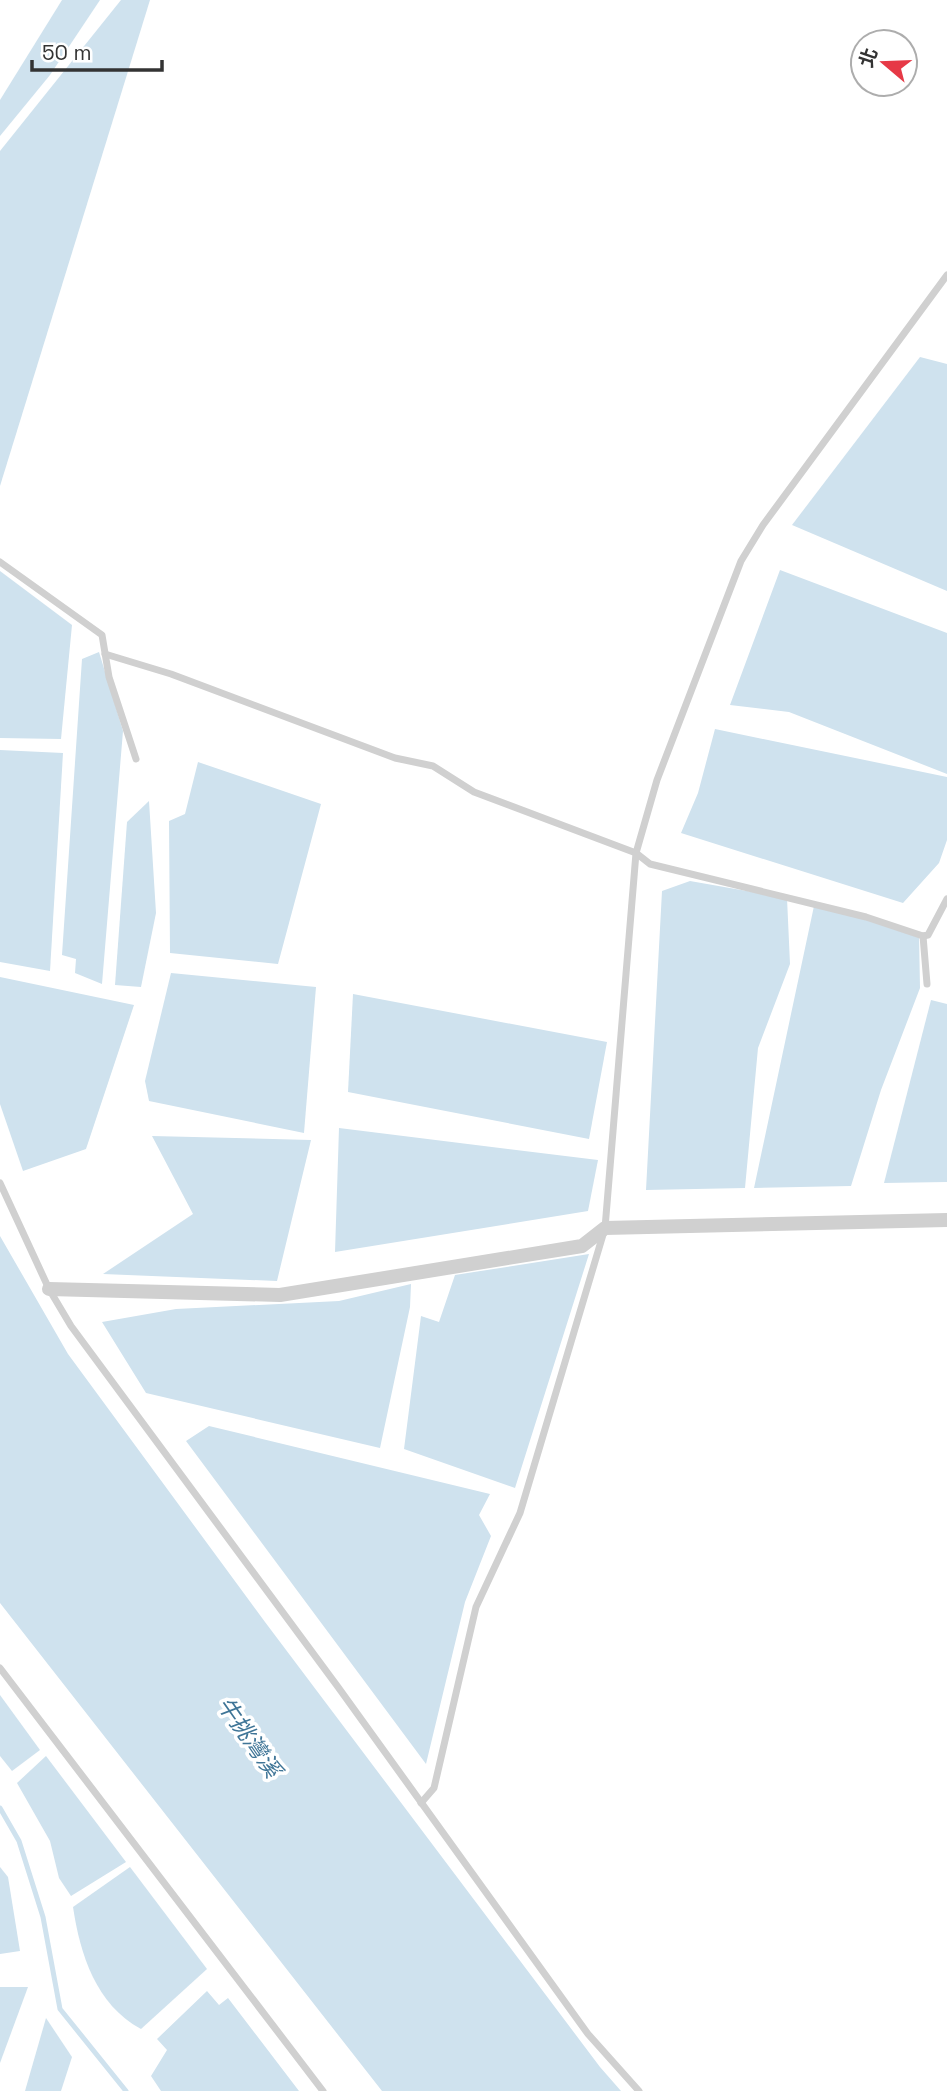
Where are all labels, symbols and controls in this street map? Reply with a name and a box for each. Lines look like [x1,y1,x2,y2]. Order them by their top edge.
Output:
scale bar [32,28,161,72]
north arrow [849,28,919,98]
text: 50 m [42,39,92,66]
text: 北 [853,45,883,71]
water label: 牛挑灣溪 [210,1691,289,1786]

